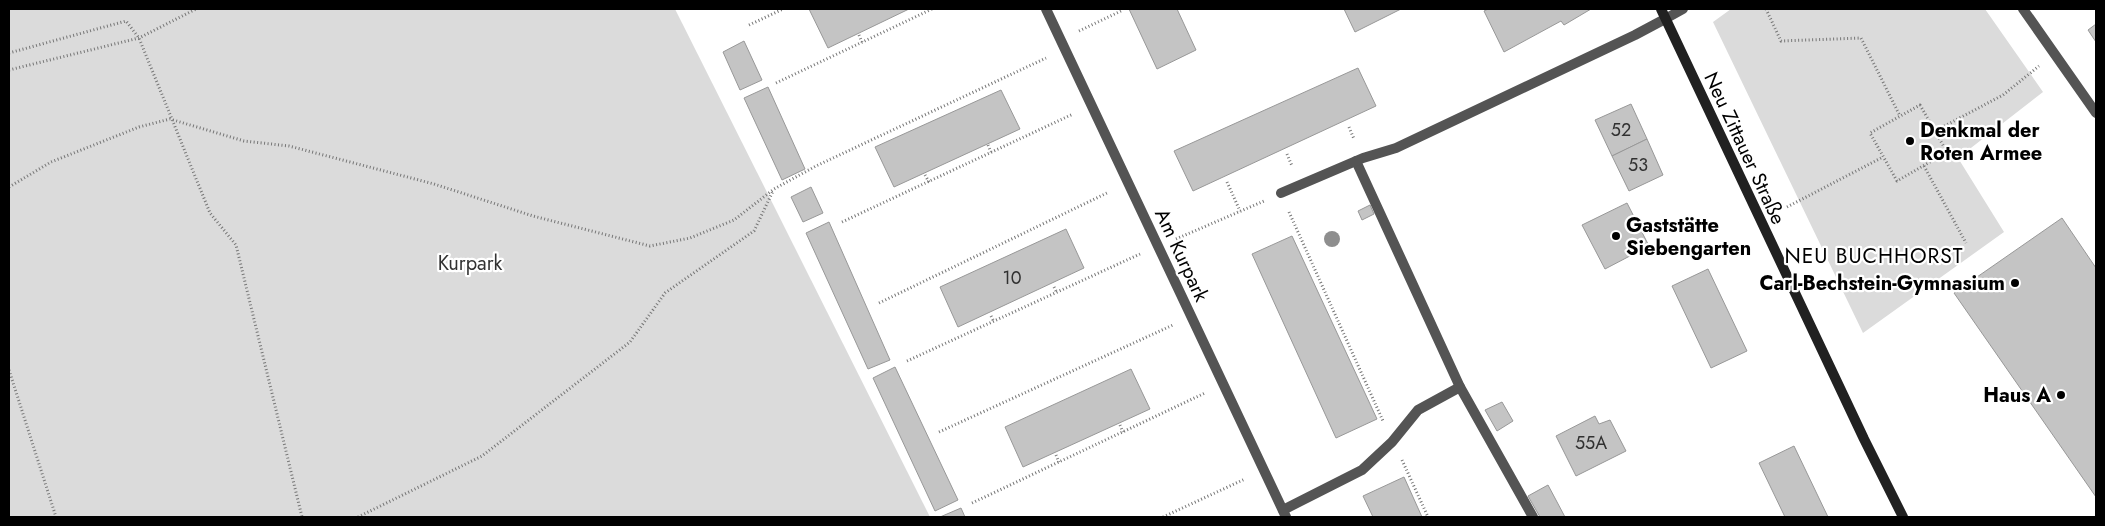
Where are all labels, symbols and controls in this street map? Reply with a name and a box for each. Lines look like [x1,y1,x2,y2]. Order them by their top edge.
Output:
street label: Neu Zittauer Straße [1697,67,1793,229]
place label: Denkmal der Roten Armee [1920,116,2042,168]
house number: 52 [1611,117,1631,143]
marker: Denkmal der Roten Armee [1904,135,1916,147]
house number: 53 [1628,152,1648,178]
street label: Am Kurpark [1147,204,1216,307]
place label: Gaststätte Siebengarten [1626,211,1751,263]
marker: Gaststätte Siebengarten [1610,230,1622,242]
district label: NEU BUCHHORST [1784,241,1964,271]
park label: Kurpark [438,249,503,278]
house number: 10 [1003,265,1022,291]
place label: Carl-Bechstein-Gymnasium [1760,269,2005,298]
marker: Carl-Bechstein-Gymnasium [2009,277,2021,289]
place label: Haus A [1983,381,2051,410]
marker: Haus A [2055,389,2067,401]
house number: 55A [1575,430,1607,456]

